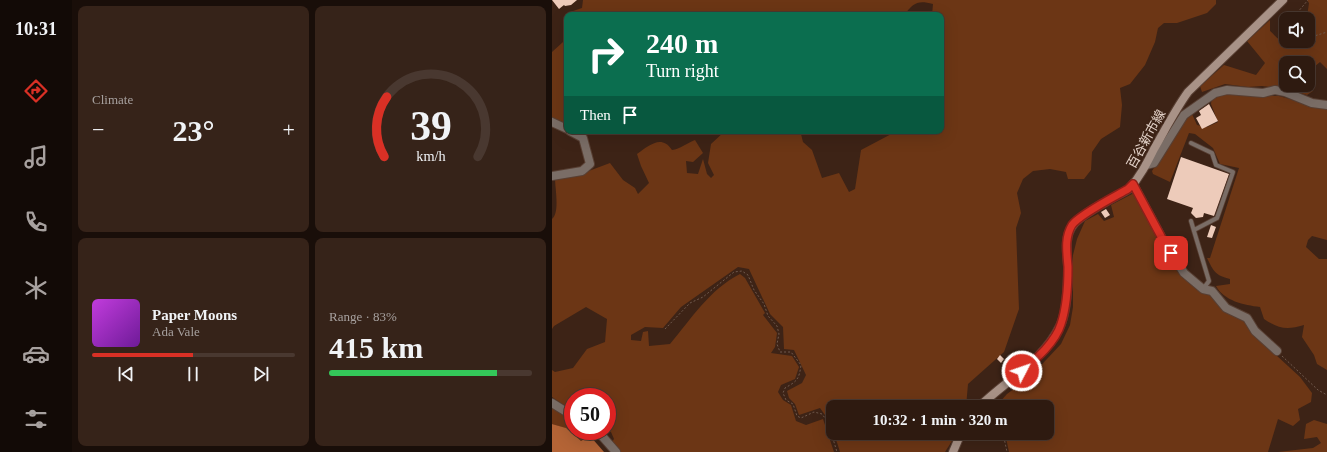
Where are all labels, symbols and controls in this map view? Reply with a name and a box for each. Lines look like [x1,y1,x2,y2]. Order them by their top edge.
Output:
map controls [1279,12,1315,92]
button: sound [1279,12,1315,48]
text: 10:31 [15,19,57,39]
icon: right [580,28,632,80]
text: 240 m [646,28,718,59]
button: search [1279,56,1315,92]
text: Turn right [646,61,719,81]
icon: directions [22,77,50,105]
text: Climate [92,92,133,107]
text: 39 [410,103,451,149]
icon: arrive [619,104,641,126]
text: Then [580,107,611,123]
street label: 百谷新市線 [1124,107,1168,171]
text: 23° [173,114,215,147]
text: − [92,117,104,142]
text: + [283,117,295,142]
icon: music [22,143,50,171]
text: km/h [416,148,445,164]
icon: phone [22,208,50,236]
pin [1154,236,1188,270]
icon: arrive [1160,242,1182,264]
icon: climate [22,274,50,302]
text: Paper Moons [152,307,237,323]
text: Range · 83% [329,309,397,324]
text: Ada Vale [152,324,200,339]
text: 415 km [329,331,423,364]
icon: car [22,340,50,368]
position arrow [1001,350,1043,392]
icon: previous [115,363,137,385]
icon: pause [182,363,204,385]
icon: next [250,363,272,385]
speed limit sign: 50 [564,388,616,440]
icon: filters [22,405,50,433]
text: 10:32 · 1 min · 320 m [873,412,1008,428]

